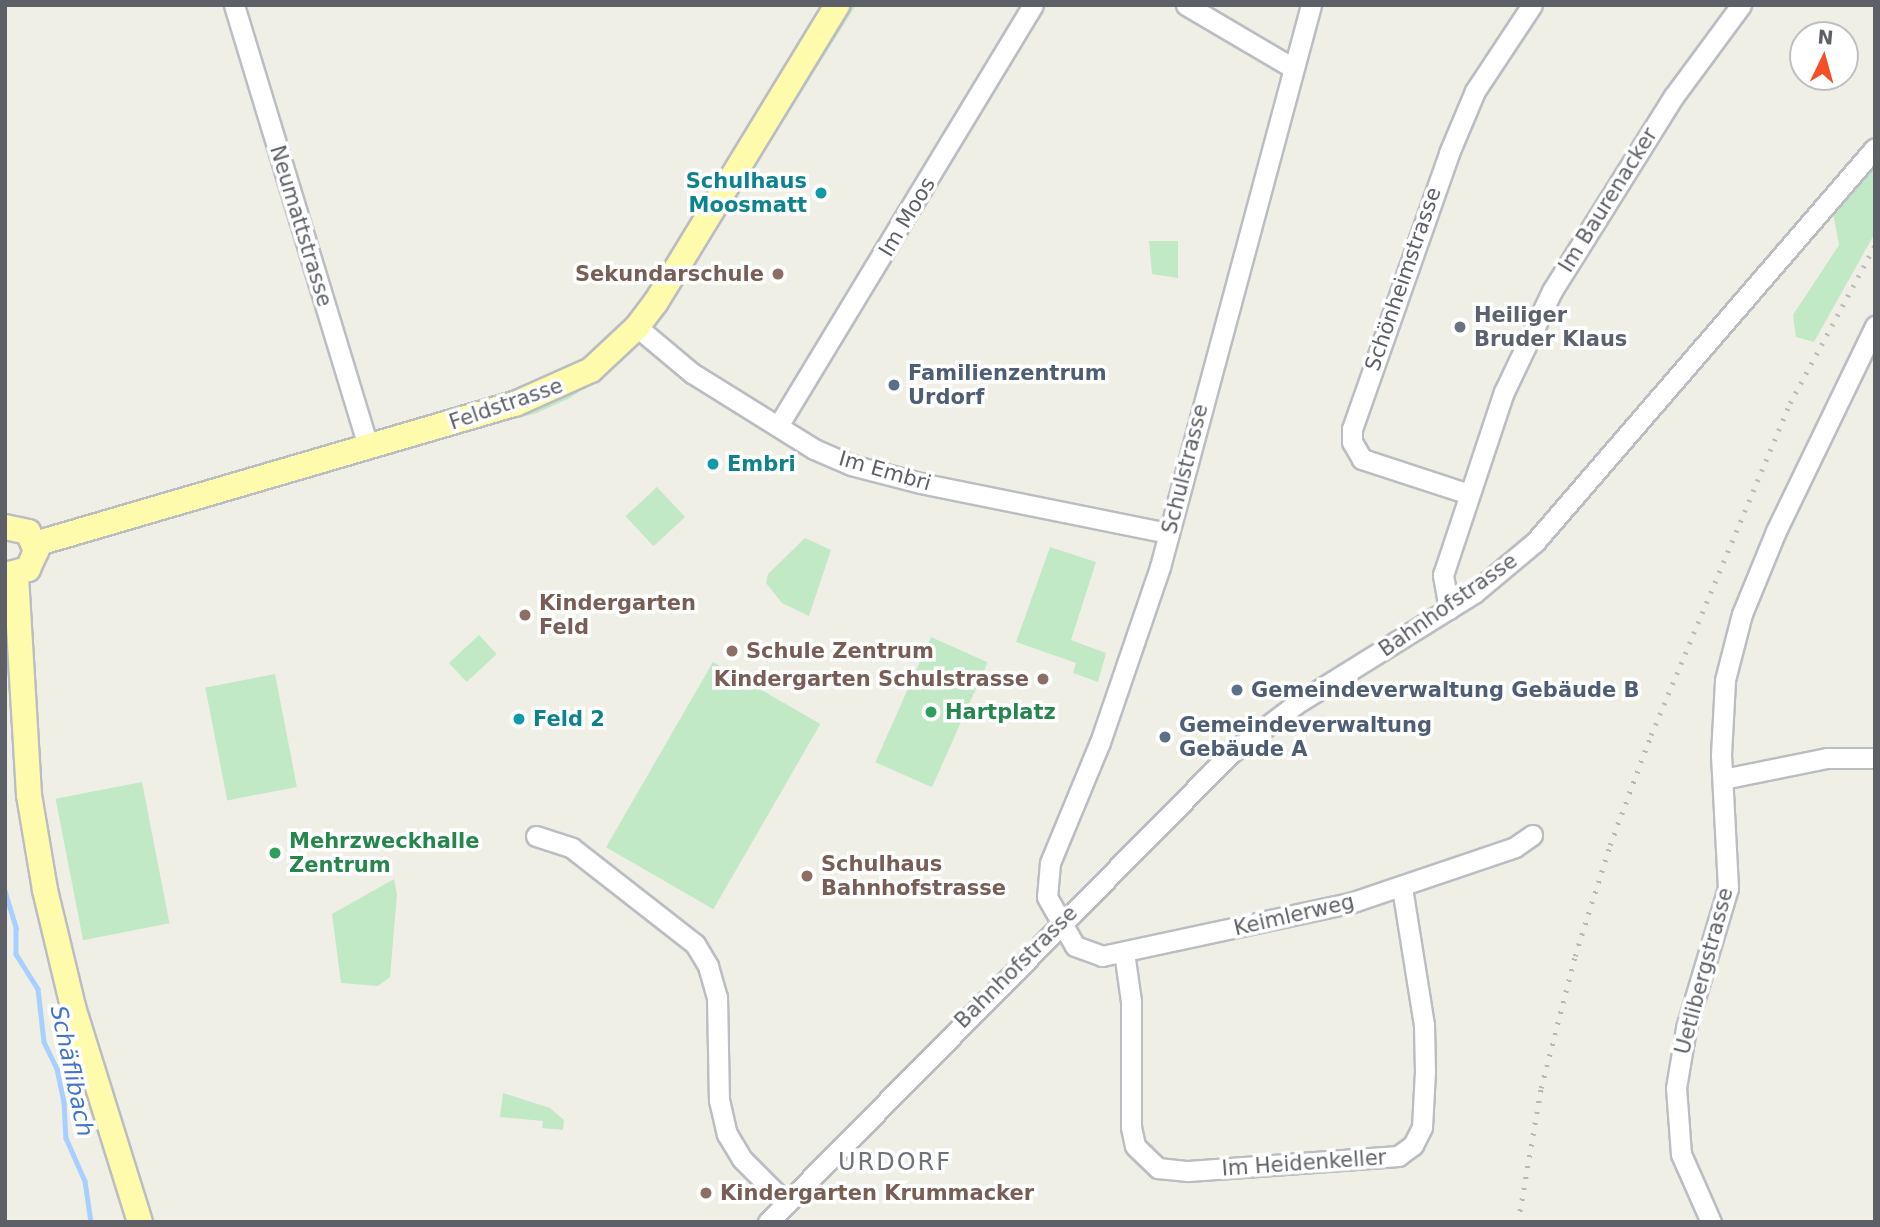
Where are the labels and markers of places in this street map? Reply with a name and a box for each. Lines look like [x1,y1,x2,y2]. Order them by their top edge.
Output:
place label: Schulhaus Moosmatt [686,168,807,218]
marker: Schulhaus Moosmatt [813,185,829,201]
place label: Sekundarschule [575,261,764,287]
marker: Sekundarschule [770,266,786,282]
place label: Heiliger Bruder Klaus [1474,302,1627,352]
marker: Heiliger Bruder Klaus [1452,319,1468,335]
place label: Familienzentrum Urdorf [908,360,1107,410]
marker: Familienzentrum Urdorf [886,377,902,393]
place label: Embri [727,451,796,477]
marker: Embri [705,456,721,472]
place label: Kindergarten Feld [539,590,696,640]
marker: Kindergarten Feld [517,607,533,623]
place label: Schule Zentrum [746,638,934,664]
marker: Schule Zentrum [724,643,740,659]
place label: Kindergarten Schulstrasse [714,666,1029,692]
marker: Kindergarten Schulstrasse [1035,671,1051,687]
place label: Gemeindeverwaltung Gebäude B [1251,677,1640,703]
marker: Gemeindeverwaltung Gebäude B [1229,682,1245,698]
place label: Hartplatz [945,699,1056,725]
marker: Hartplatz [923,704,939,720]
place label: Feld 2 [533,706,605,732]
marker: Feld 2 [511,711,527,727]
place label: Gemeindeverwaltung Gebäude A [1179,712,1432,762]
marker: Gemeindeverwaltung Gebäude A [1157,729,1173,745]
place label: Mehrzweckhalle Zentrum [289,828,479,878]
marker: Mehrzweckhalle Zentrum [267,845,283,861]
place label: Schulhaus Bahnhofstrasse [821,851,1006,901]
marker: Schulhaus Bahnhofstrasse [799,868,815,884]
place label: Kindergarten Krummacker [720,1180,1034,1206]
marker: Kindergarten Krummacker [698,1185,714,1201]

